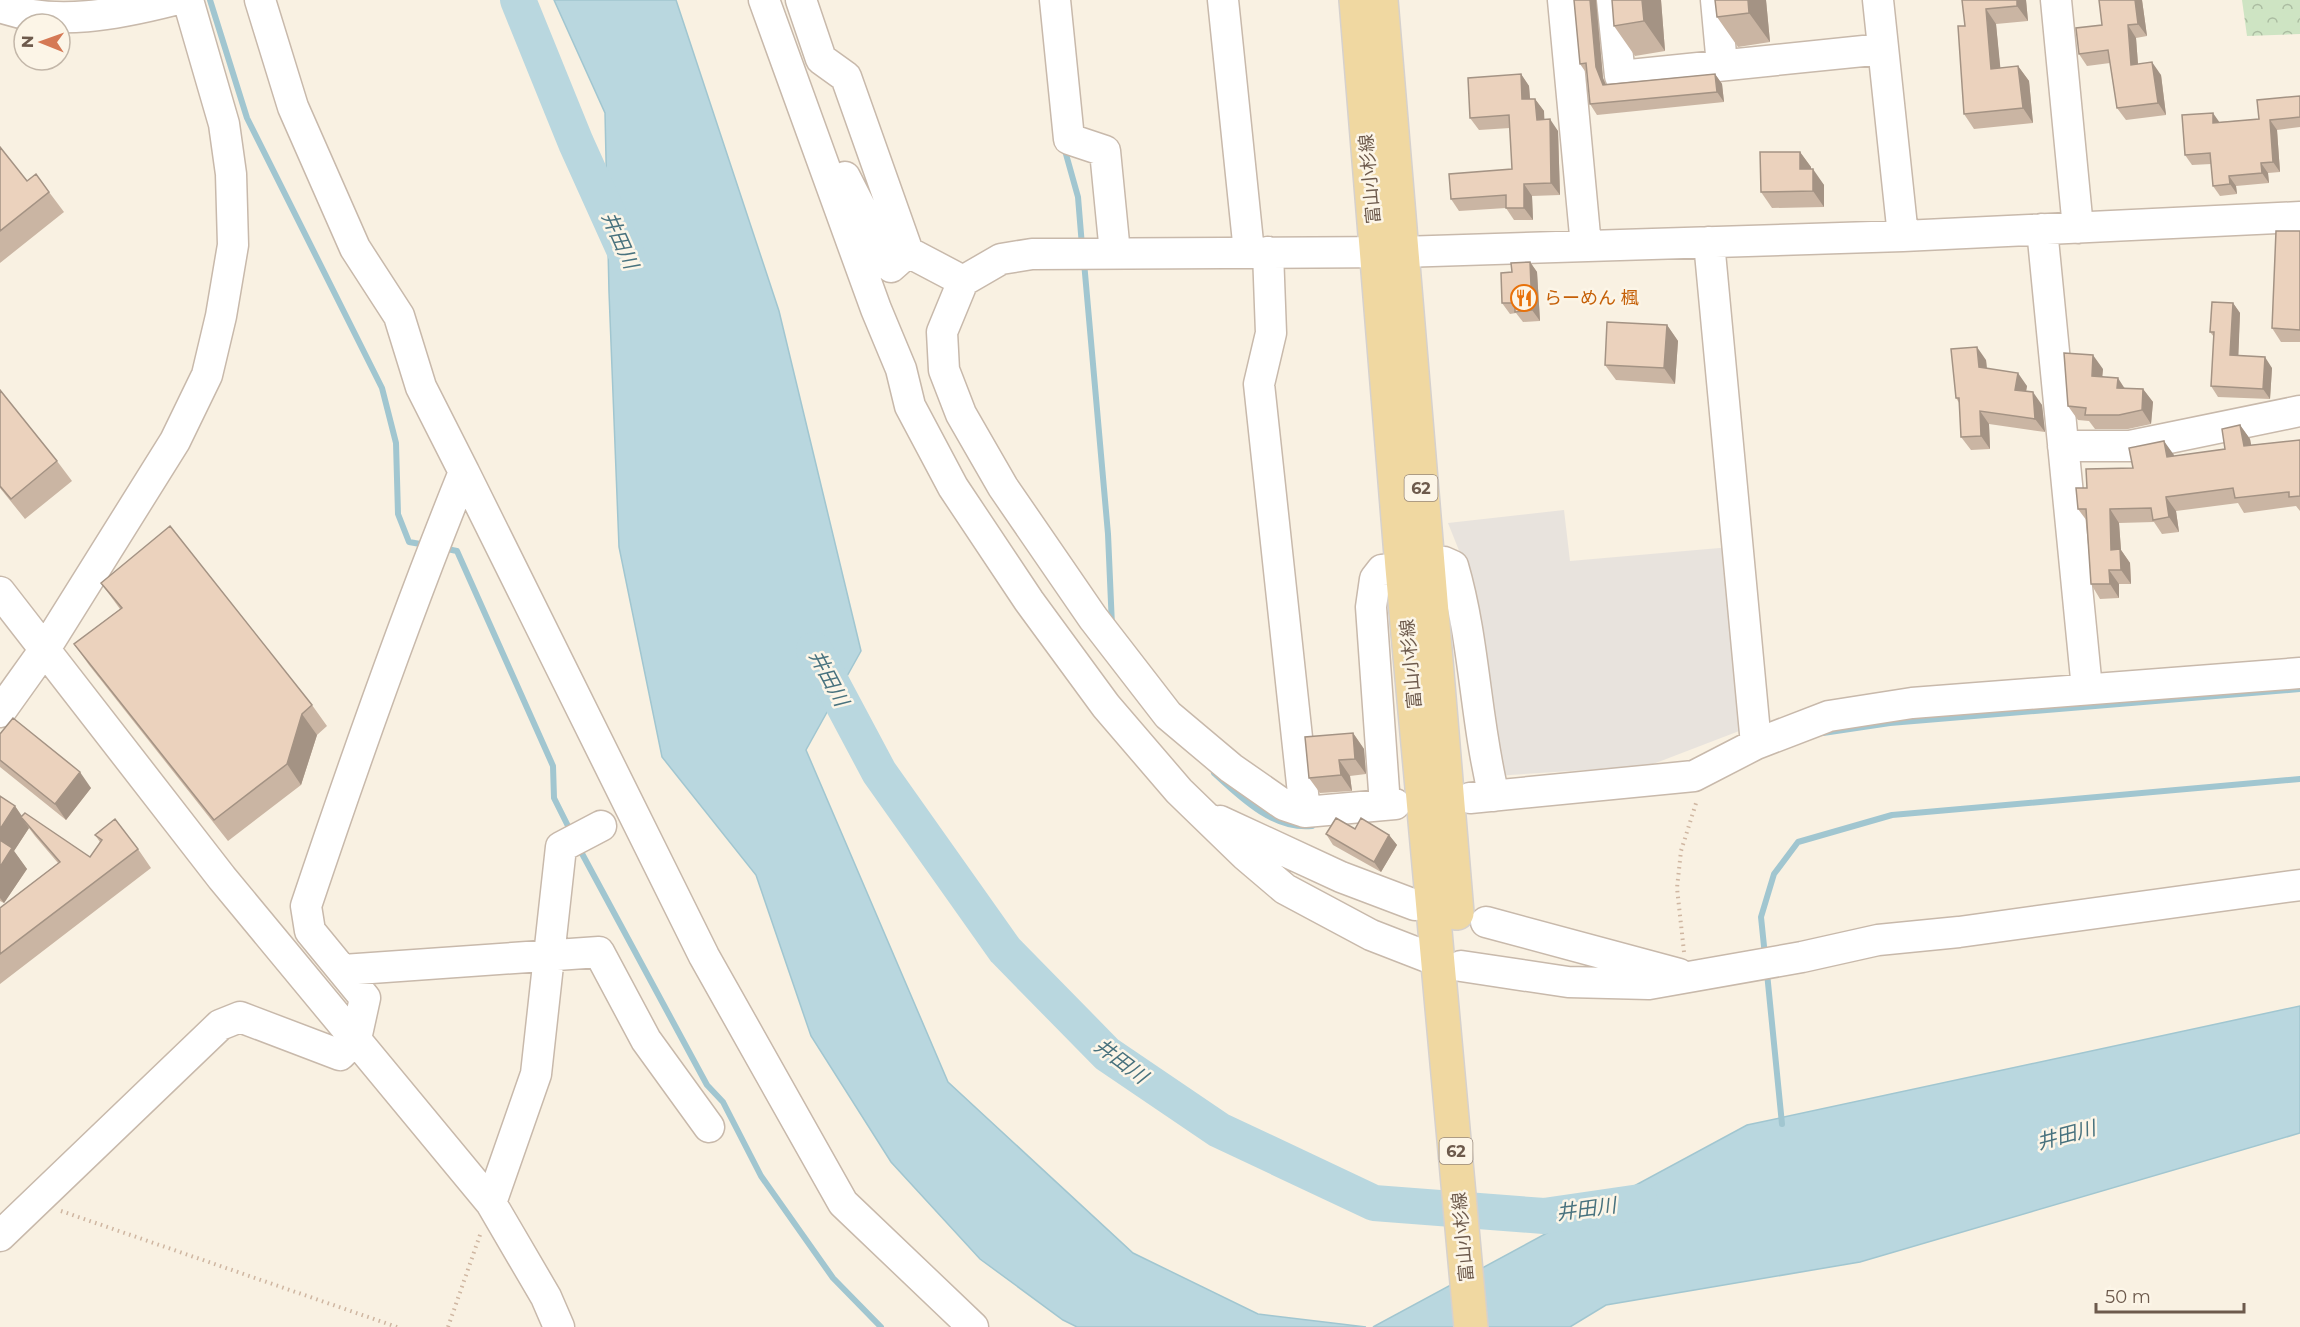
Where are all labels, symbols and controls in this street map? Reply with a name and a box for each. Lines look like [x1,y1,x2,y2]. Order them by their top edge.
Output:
north arrow [12,12,72,72]
text: N [18,35,37,48]
street label: 富山小杉線 [1355,133,1385,225]
water label: 井田川 [597,208,644,274]
restaurant icon: らーめん 楓 [1509,283,1539,313]
place label: らーめん 楓 [1544,287,1639,309]
road number: 62 [1404,475,1438,501]
street label: 富山小杉線 [1396,618,1426,710]
water label: 井田川 [804,646,855,712]
water label: 井田川 [1090,1033,1154,1090]
water label: 井田川 [2034,1115,2100,1154]
road number: 62 [1440,1138,1472,1164]
street label: 富山小杉線 [1448,1191,1478,1283]
water label: 井田川 [1555,1193,1619,1225]
scale bar [2096,1276,2244,1314]
text: 50 m [2105,1286,2151,1308]

